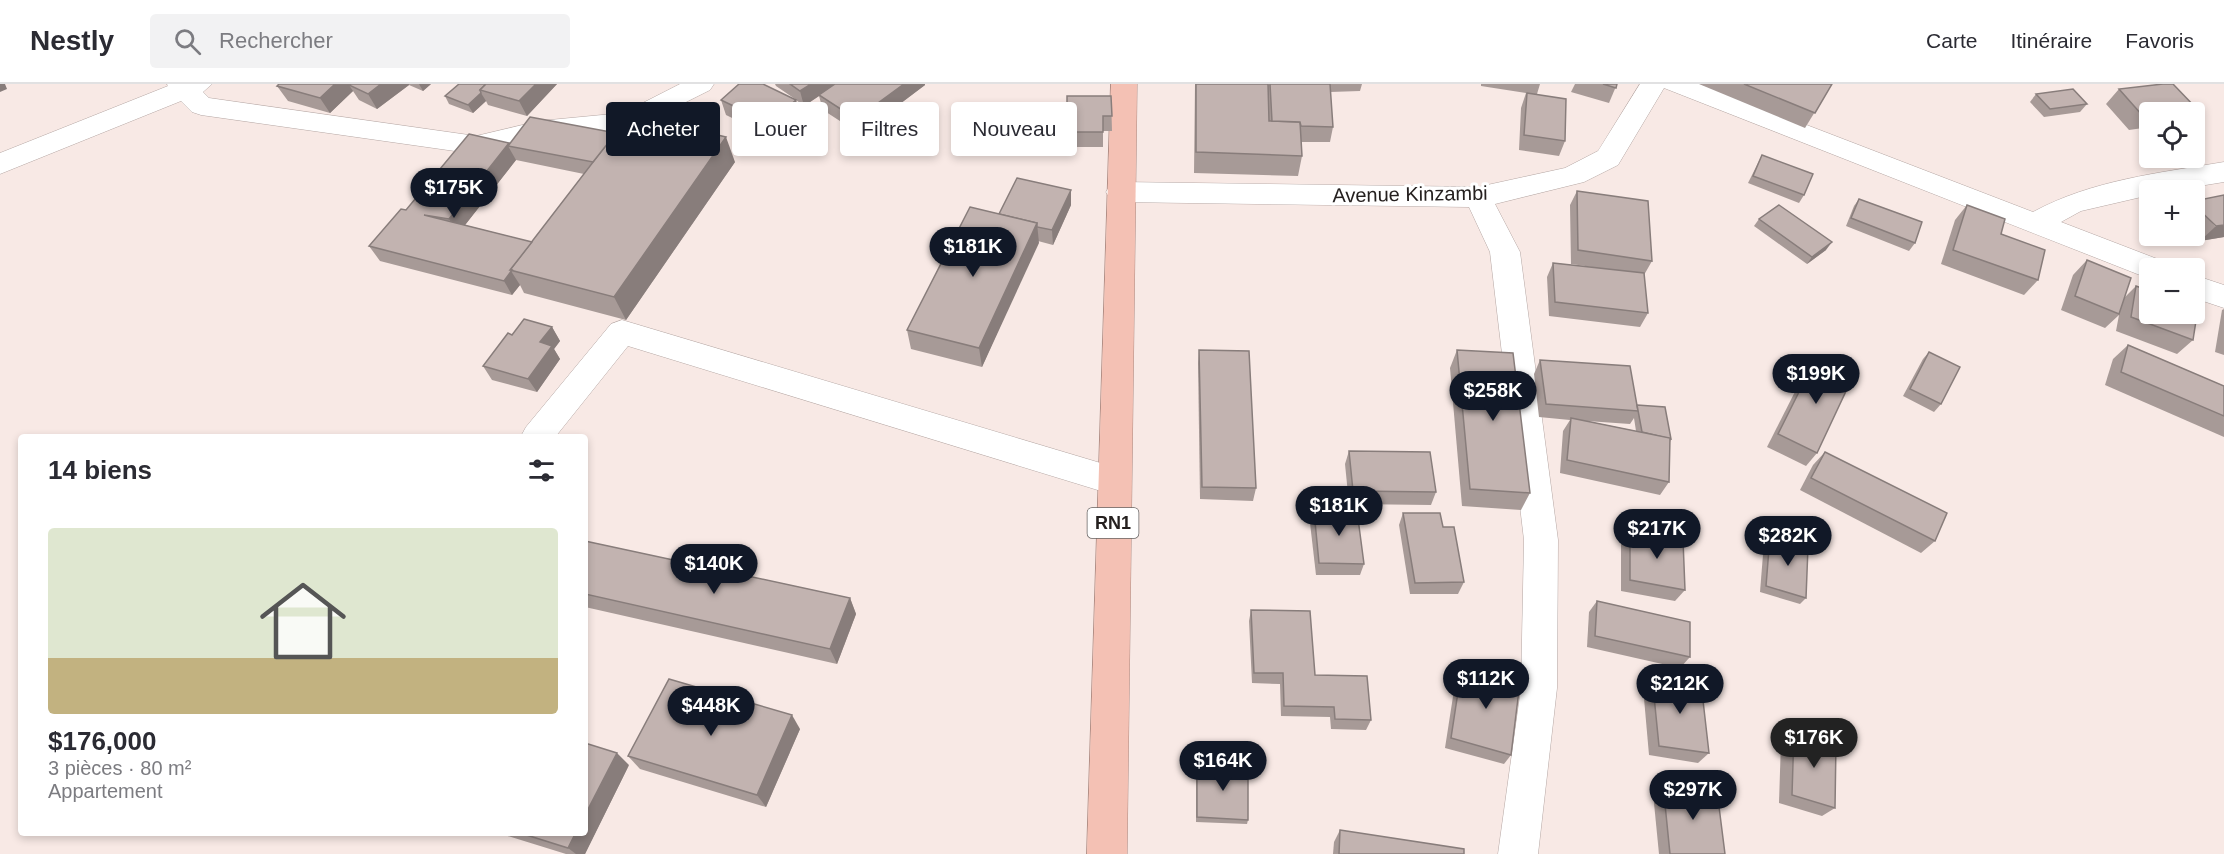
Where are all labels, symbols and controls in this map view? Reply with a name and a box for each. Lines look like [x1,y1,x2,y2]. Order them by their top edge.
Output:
search box [150,14,570,68]
text: Nestly [30,25,114,56]
icon: search [171,25,204,58]
text: Rechercher [219,28,333,53]
text: Carte [1926,29,1977,52]
text: Itinéraire [2010,29,2092,52]
text: Favoris [2125,29,2194,52]
chip: Acheter [606,102,720,156]
chip: Louer [732,102,828,156]
chip: Filtres [840,102,939,156]
chip: Nouveau [951,102,1077,156]
map controls [2139,102,2205,324]
button: locate [2139,102,2205,168]
pin: $175K [412,168,496,219]
text: $175K [425,176,483,198]
button: + [2139,180,2205,246]
street label: Avenue Kinzambi [1332,182,1488,206]
pin: $181K [931,227,1015,278]
text: $181K [944,235,1002,257]
button: − [2139,258,2205,324]
pin: $199K [1774,354,1858,405]
text: $199K [1787,362,1845,384]
pin: $258K [1451,371,1535,422]
text: $258K [1464,379,1522,401]
icon: filters [525,454,558,487]
text: 14 biens [48,455,152,485]
pin: $181K [1297,486,1381,537]
text: $181K [1310,494,1368,516]
road number: RN1 [1088,508,1138,538]
pin: $217K [1615,509,1699,560]
pin: $282K [1746,516,1830,567]
text: $217K [1628,517,1686,539]
text: $282K [1759,524,1817,546]
pin: $140K [672,544,756,595]
text: $140K [685,552,743,574]
icon: home [249,567,357,675]
pin: $112K [1444,659,1528,710]
pin: $212K [1638,664,1722,715]
text: $112K [1457,667,1515,689]
text: $212K [1651,672,1709,694]
pin: $448K [669,686,753,737]
text: $448K [682,694,740,716]
pin: $176K [1772,718,1856,769]
text: $176,000 [48,726,156,756]
text: $176K [1785,726,1843,748]
pin: $164K [1181,741,1265,792]
text: $164K [1194,749,1252,771]
text: 3 pièces · 80 m² [48,757,191,779]
pin: $297K [1651,770,1735,821]
text: $297K [1664,778,1722,800]
text: Appartement [48,780,163,802]

